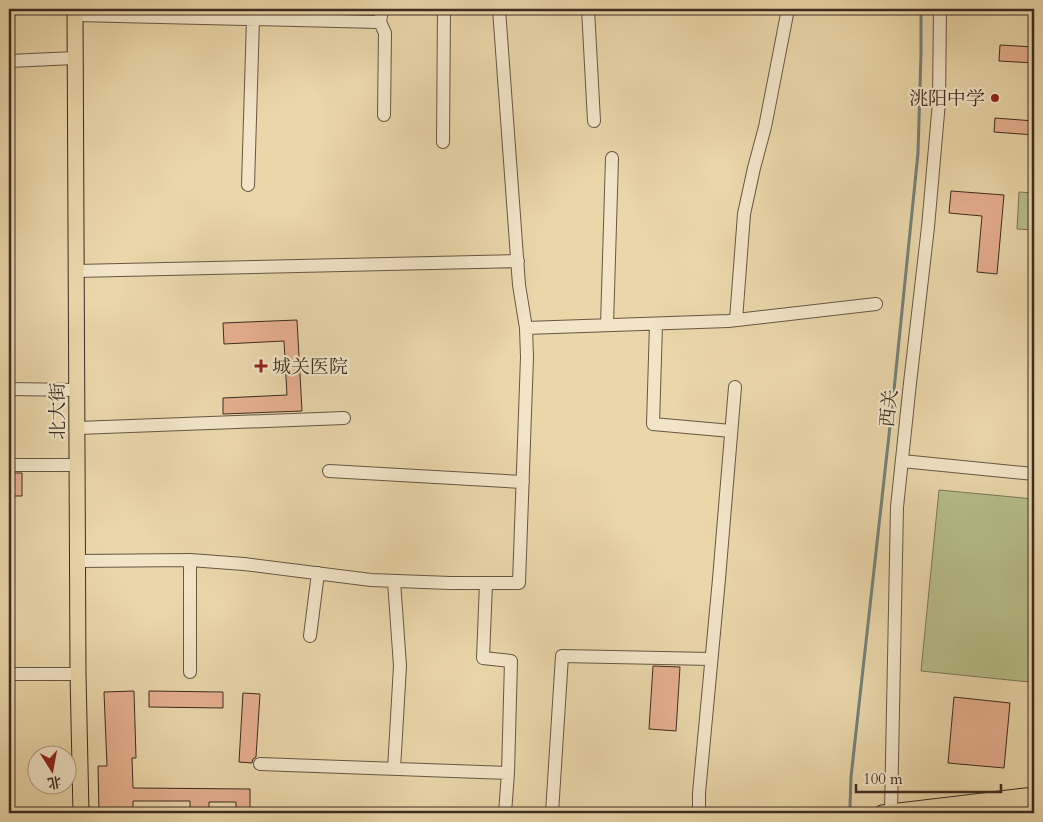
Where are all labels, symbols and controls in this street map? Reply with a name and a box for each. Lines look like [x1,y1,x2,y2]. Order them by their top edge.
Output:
place label: 洮阳中学 [909,86,985,112]
marker: 洮阳中学 [989,92,1001,104]
place label: 城关医院 [272,354,348,380]
marker: 城关医院 [254,359,268,373]
street label: 北大街 [45,382,71,440]
street label: 西关 [874,388,904,428]
north arrow [28,744,78,794]
scale bar [856,762,1000,794]
text: 100 m [863,769,903,789]
text: 北 [46,772,63,793]

